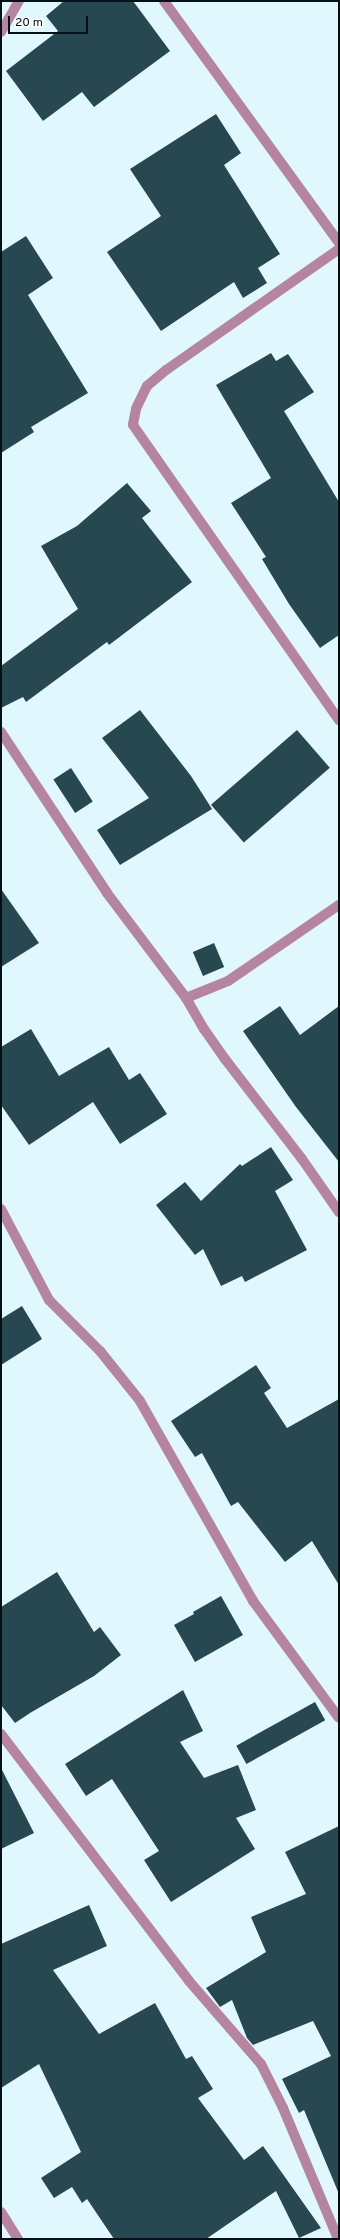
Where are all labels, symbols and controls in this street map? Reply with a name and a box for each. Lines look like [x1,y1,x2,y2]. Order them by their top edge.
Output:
scale bar [10,8,90,34]
text: 20 m [15,15,43,31]

